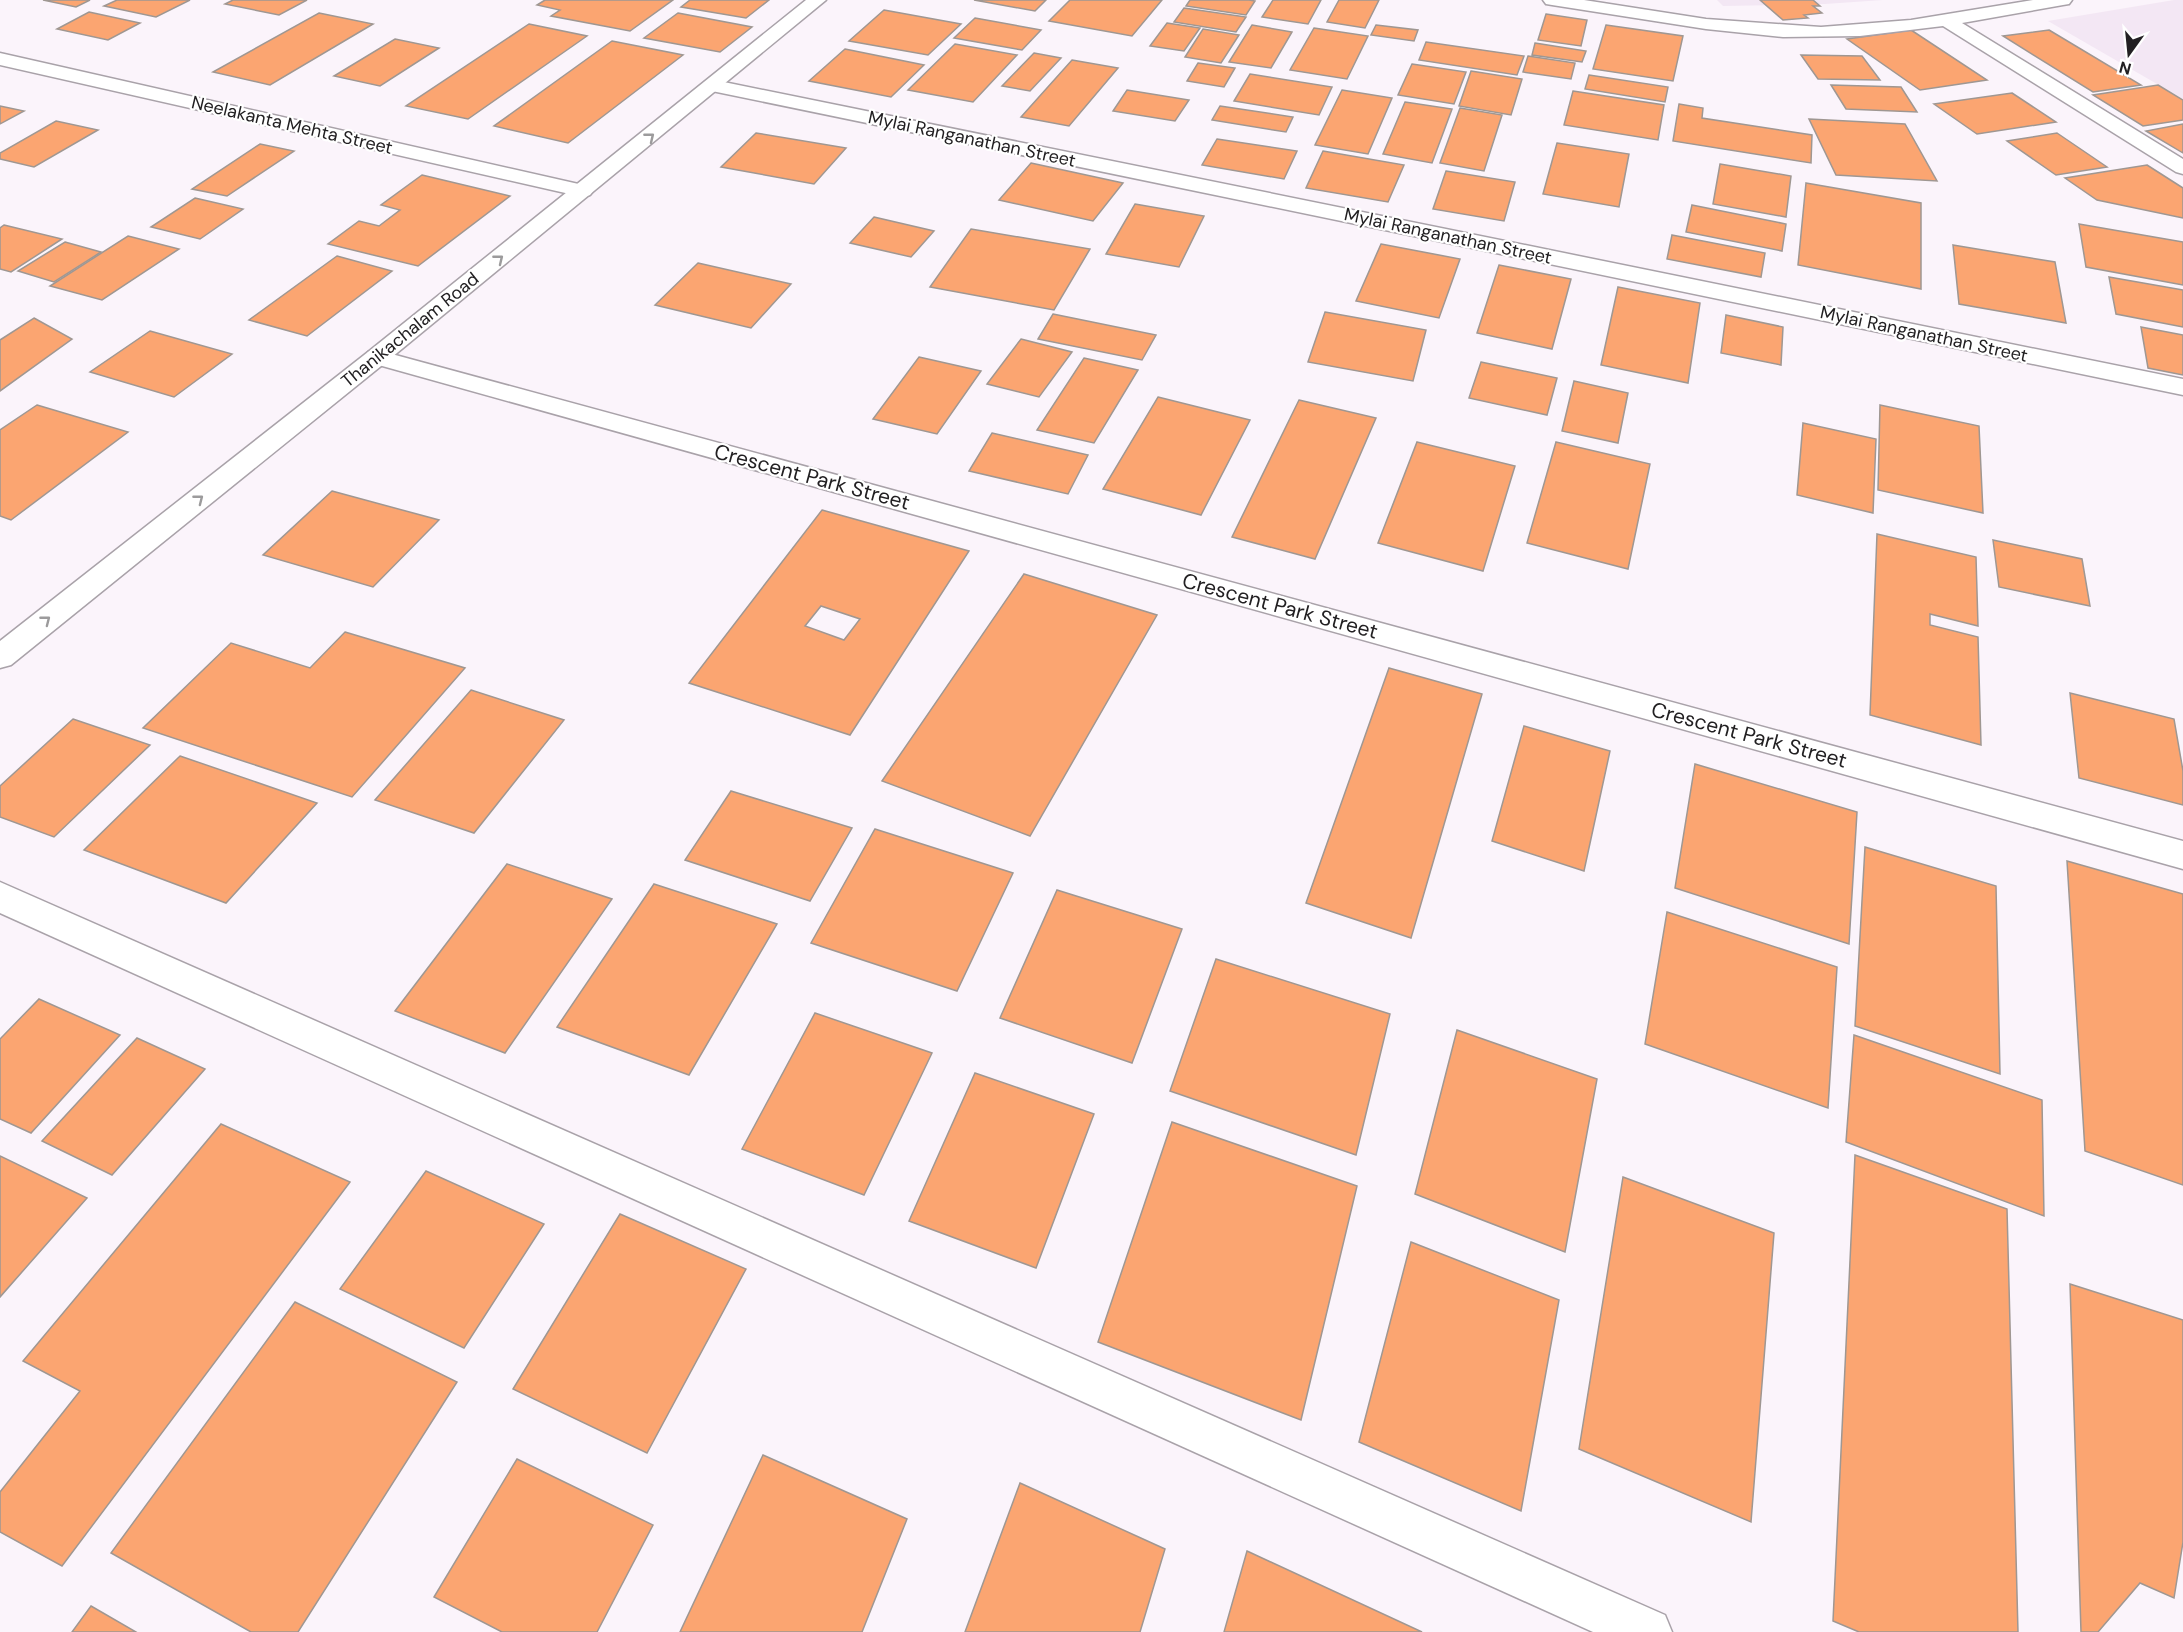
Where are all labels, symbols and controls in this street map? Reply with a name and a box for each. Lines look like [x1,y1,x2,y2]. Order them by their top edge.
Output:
north arrow [2099,24,2159,84]
text: N [2117,56,2134,80]
street label: Neelakanta Mehta Street [189,90,395,160]
street label: Mylai Ranganathan Street [866,105,1078,173]
one-way arrow [643,133,654,144]
street label: Mylai Ranganathan Street [1342,202,1554,270]
one-way arrow [492,256,503,267]
street label: Thanikachalam Road [336,267,484,393]
street label: Mylai Ranganathan Street [1818,300,2030,368]
street label: Crescent Park Street [711,437,913,517]
one-way arrow [192,495,203,506]
street label: Crescent Park Street [1179,566,1381,646]
one-way arrow [39,617,50,628]
street label: Crescent Park Street [1648,695,1850,775]

